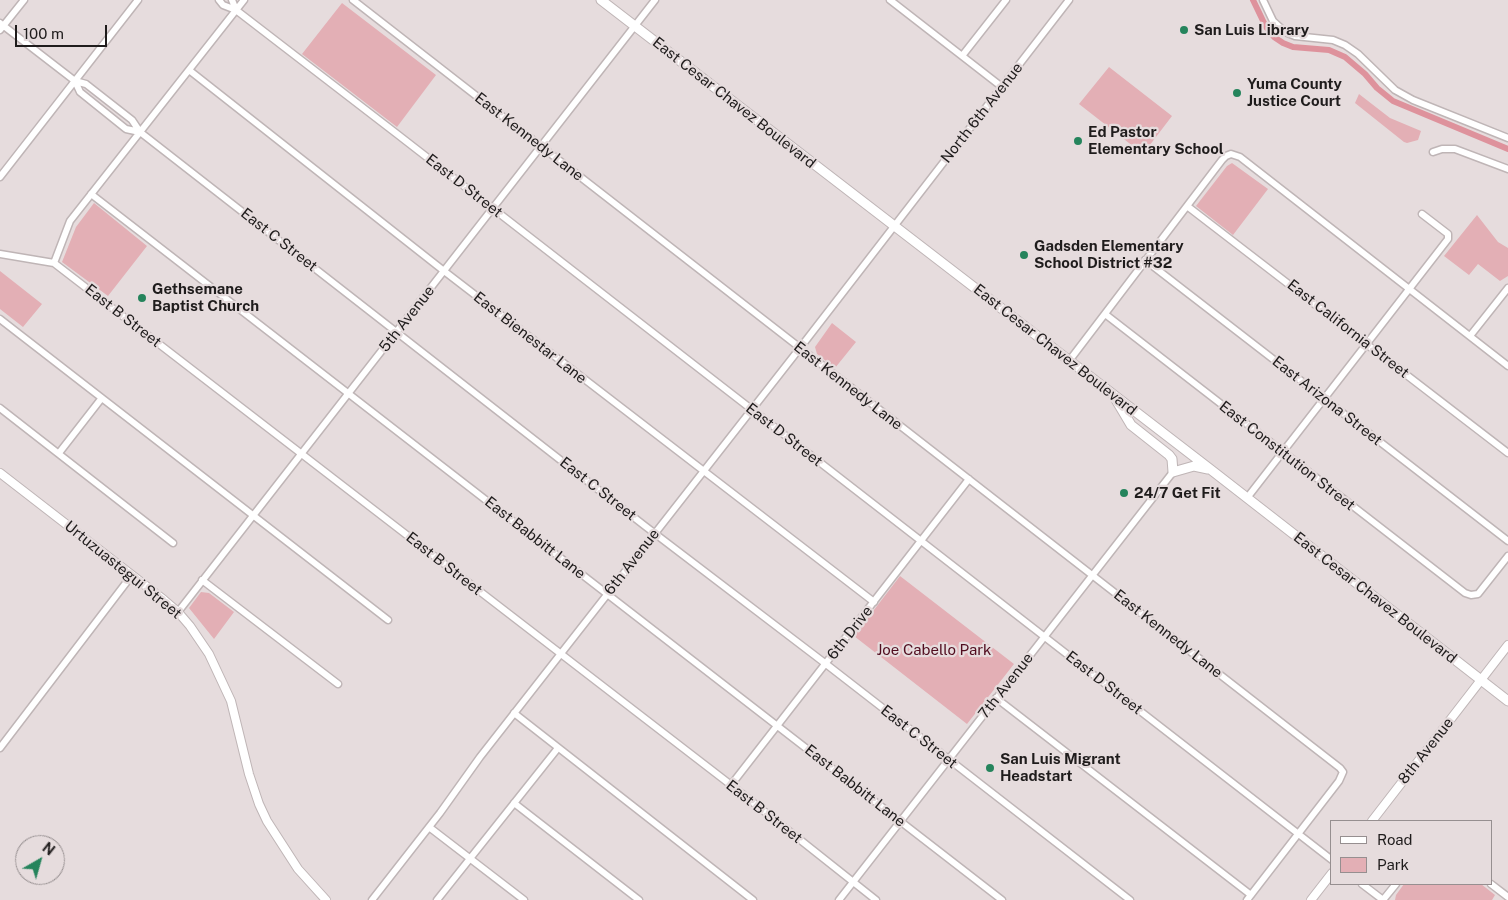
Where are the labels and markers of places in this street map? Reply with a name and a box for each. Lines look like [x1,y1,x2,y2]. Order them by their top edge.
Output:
place label: San Luis Library [1194,21,1309,39]
marker: San Luis Library [1178,24,1190,36]
place label: Yuma County Justice Court [1247,75,1342,110]
marker: Yuma County Justice Court [1231,87,1243,99]
place label: Ed Pastor Elementary School [1088,123,1224,158]
marker: Ed Pastor Elementary School [1072,135,1084,147]
place label: Gadsden Elementary School District #32 [1034,237,1184,272]
marker: Gadsden Elementary School District #32 [1018,249,1030,261]
place label: Gethsemane Baptist Church [152,280,259,315]
marker: Gethsemane Baptist Church [136,292,148,304]
place label: 24/7 Get Fit [1134,484,1221,502]
marker: 24/7 Get Fit [1118,487,1130,499]
place label: San Luis Migrant Headstart [1000,750,1121,785]
marker: San Luis Migrant Headstart [984,762,996,774]

